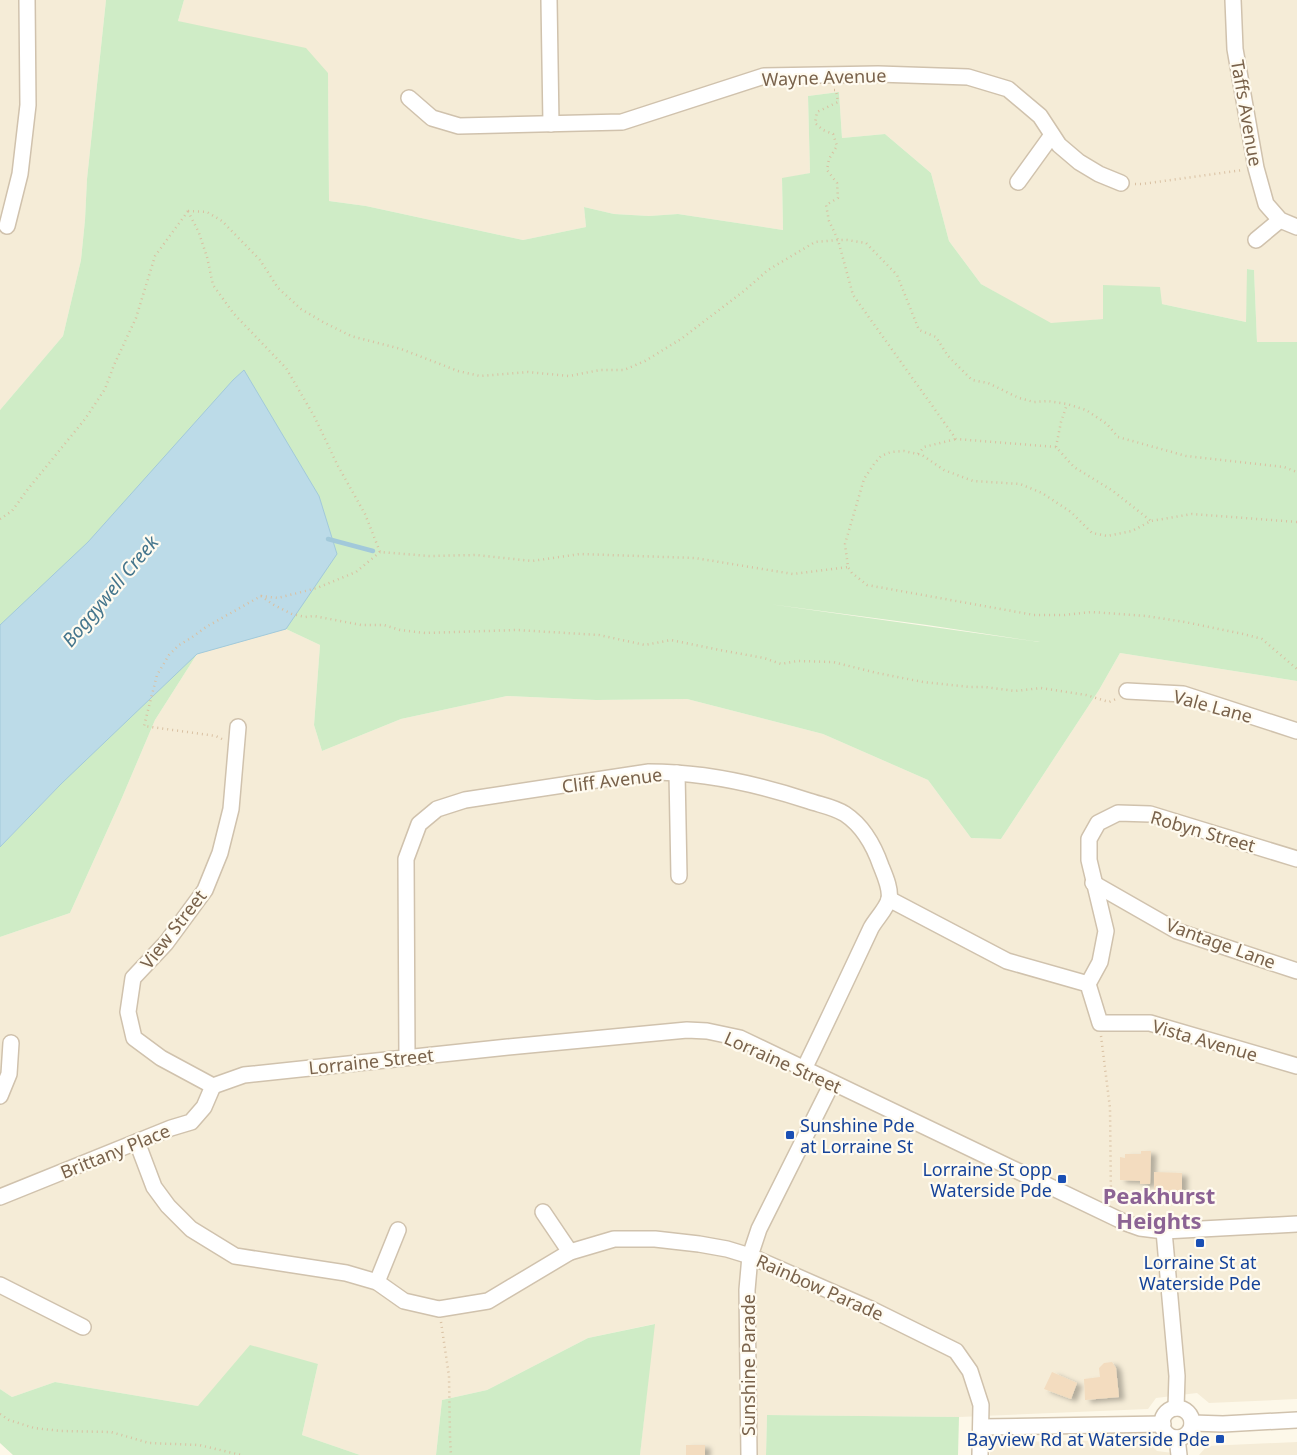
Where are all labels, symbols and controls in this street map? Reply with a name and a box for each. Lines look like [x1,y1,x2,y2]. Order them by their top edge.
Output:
street label: Taffs Avenue [1226,58,1268,168]
street label: Wayne Avenue [761,63,887,91]
water label: Boggywell Creek [56,529,165,652]
street label: Vale Lane [1171,684,1255,728]
street label: Cliff Avenue [560,762,664,798]
street label: Robyn Street [1148,805,1259,858]
street label: View Street [135,884,212,974]
street label: Vantage Lane [1163,912,1279,974]
street label: Vista Avenue [1150,1014,1260,1066]
street label: Lorraine Street [721,1025,846,1099]
street label: Lorraine Street [307,1042,435,1080]
place label: Sunshine Pde at Lorraine St [800,1113,915,1158]
street label: Brittany Place [57,1118,173,1184]
marker: Sunshine Pde at Lorraine St [784,1129,796,1141]
place label: Lorraine St opp Waterside Pde [922,1157,1052,1202]
marker: Lorraine St opp Waterside Pde [1056,1173,1068,1185]
district label: Peakhurst Heights [1103,1180,1215,1235]
marker: Lorraine St at Waterside Pde [1194,1237,1206,1249]
street label: Rainbow Parade [753,1248,887,1326]
place label: Lorraine St at Waterside Pde [1139,1250,1261,1295]
street label: Sunshine Parade [736,1294,760,1436]
place label: Bayview Rd at Waterside Pde [967,1427,1210,1451]
marker: Bayview Rd at Waterside Pde [1214,1433,1226,1445]

